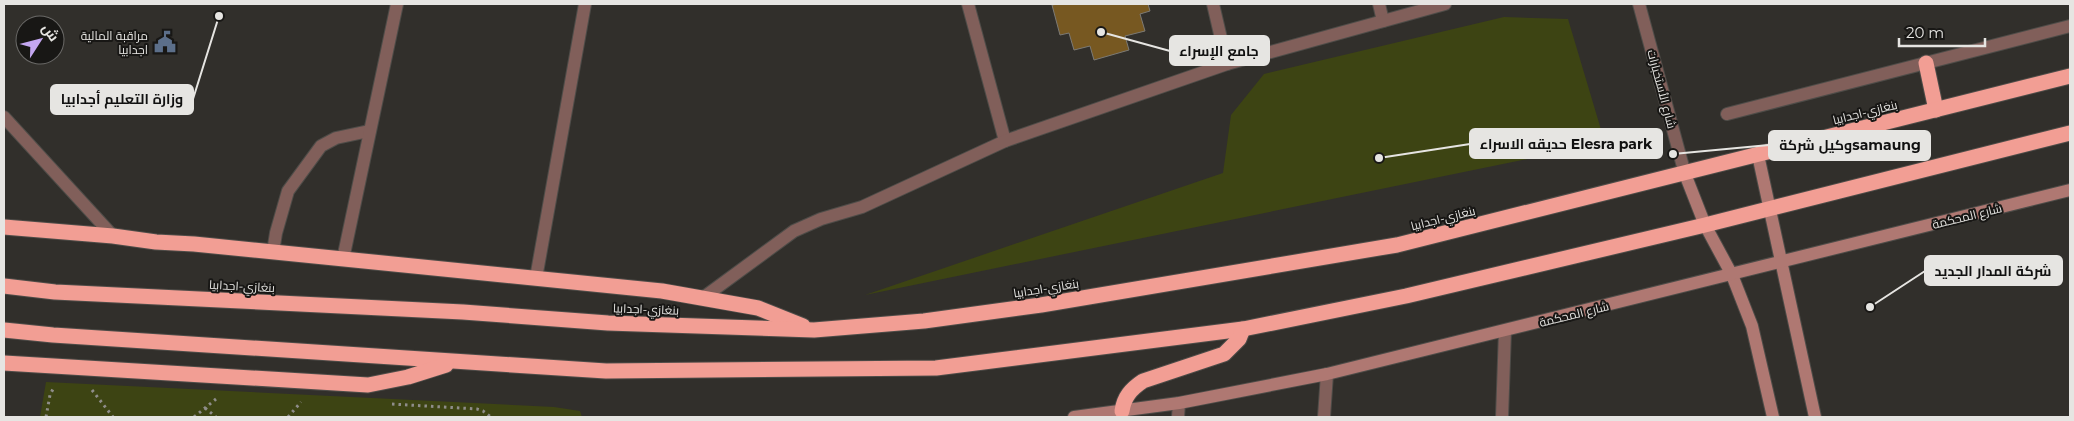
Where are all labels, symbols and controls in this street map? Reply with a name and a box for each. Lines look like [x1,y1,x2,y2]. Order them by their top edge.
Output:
north arrow [15,15,65,65]
scale bar [1899,15,1985,47]
text: ش [38,20,63,45]
text: 20 m [1906,23,1944,42]
place label: مراقبة المالية اجدابيا [81,28,148,57]
public building icon: مراقبة المالية اجدابيا [152,29,178,55]
callout: جامع الإسراء [1170,36,1269,65]
text: جامع الإسراء [1179,42,1259,61]
street label: شارع الأستخبارات [1643,48,1680,130]
callout: وزارة التعليم أجدابيا [51,85,193,114]
text: وزارة التعليم أجدابيا [61,90,183,109]
street label: بنغازي-اجدابيا [1831,97,1900,130]
callout: حديقه الاسراء Elesra park [1470,129,1662,158]
callout: وكيل شركةsamaung [1769,131,1930,160]
text: حديقه الاسراء Elesra park [1480,135,1653,153]
text: وكيل شركةsamaung [1779,136,1921,154]
street label: شارع المحكمة [1931,200,2004,233]
street label: بنغازي-اجدابيا [1409,203,1478,236]
callout: شركة المدار الجديد [1925,256,2062,285]
text: شركة المدار الجديد [1935,262,2051,280]
street label: بنغازي-اجدابيا [1012,275,1080,304]
street label: بنغازي-اجدابيا [208,277,275,298]
street label: شارع المحكمة [1538,298,1611,331]
street label: بنغازي-اجدابيا [613,300,679,321]

